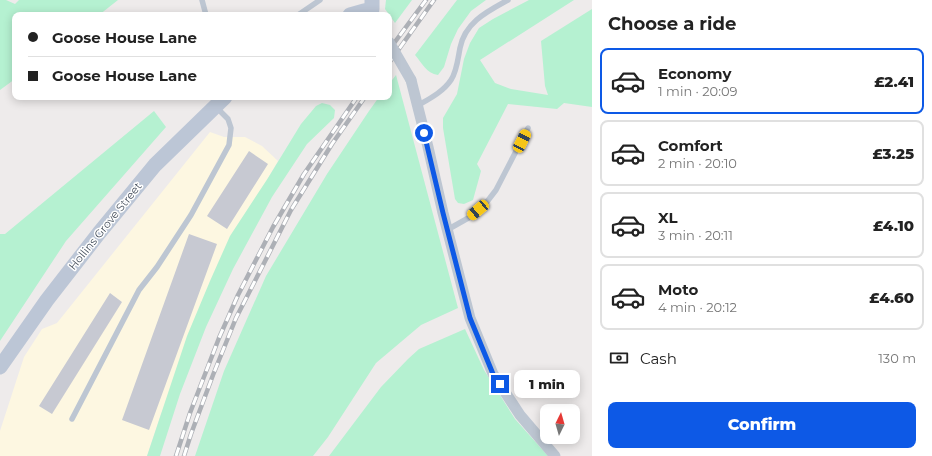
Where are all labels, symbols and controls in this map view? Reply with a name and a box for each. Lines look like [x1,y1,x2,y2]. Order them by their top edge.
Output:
text: Choose a ride [608,13,736,35]
text: Goose House Lane [52,28,197,47]
icon: car [610,63,646,99]
text: Economy [658,64,731,83]
text: Goose House Lane [52,66,197,85]
text: £2.41 [874,72,914,91]
text: 1 min · 20:09 [658,83,738,99]
route start [415,124,433,142]
car [511,128,533,154]
icon: car [610,135,646,171]
text: Comfort [658,136,723,155]
text: £3.25 [872,144,914,163]
text: 2 min · 20:10 [658,155,737,171]
street label: Hollins Grove Street [65,179,145,273]
car [465,198,491,222]
icon: car [610,207,646,243]
text: XL [658,208,677,227]
text: £4.10 [873,216,914,235]
text: 3 min · 20:11 [658,227,733,243]
icon: car [610,279,646,315]
text: Moto [658,280,698,299]
text: £4.60 [869,288,914,307]
text: 4 min · 20:12 [658,299,737,315]
icon: cash [608,347,630,369]
text: Cash [640,349,677,368]
text: 130 m [878,350,916,366]
callout: 1 min [514,370,580,398]
route end [491,375,509,393]
text: 1 min [529,376,565,392]
button: Confirm [608,402,916,448]
north arrow [540,404,580,444]
map controls [540,404,580,444]

